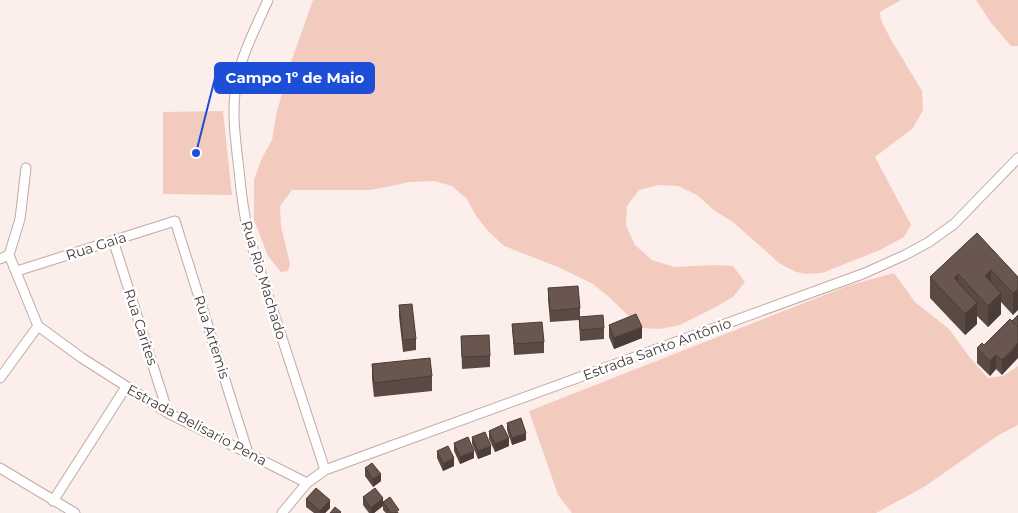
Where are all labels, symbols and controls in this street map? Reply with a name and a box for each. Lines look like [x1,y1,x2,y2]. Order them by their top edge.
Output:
callout: Campo 1º de Maio [215,63,374,93]
text: Campo 1º de Maio [226,68,365,87]
street label: Rua Rio Machado [237,218,291,342]
street label: Rua Gaia [63,228,129,264]
street label: Rua Carites [120,286,162,368]
street label: Rua Artemis [190,293,234,381]
street label: Estrada Santo Antônio [580,314,734,384]
street label: Estrada Belisario Pena [124,380,270,470]

